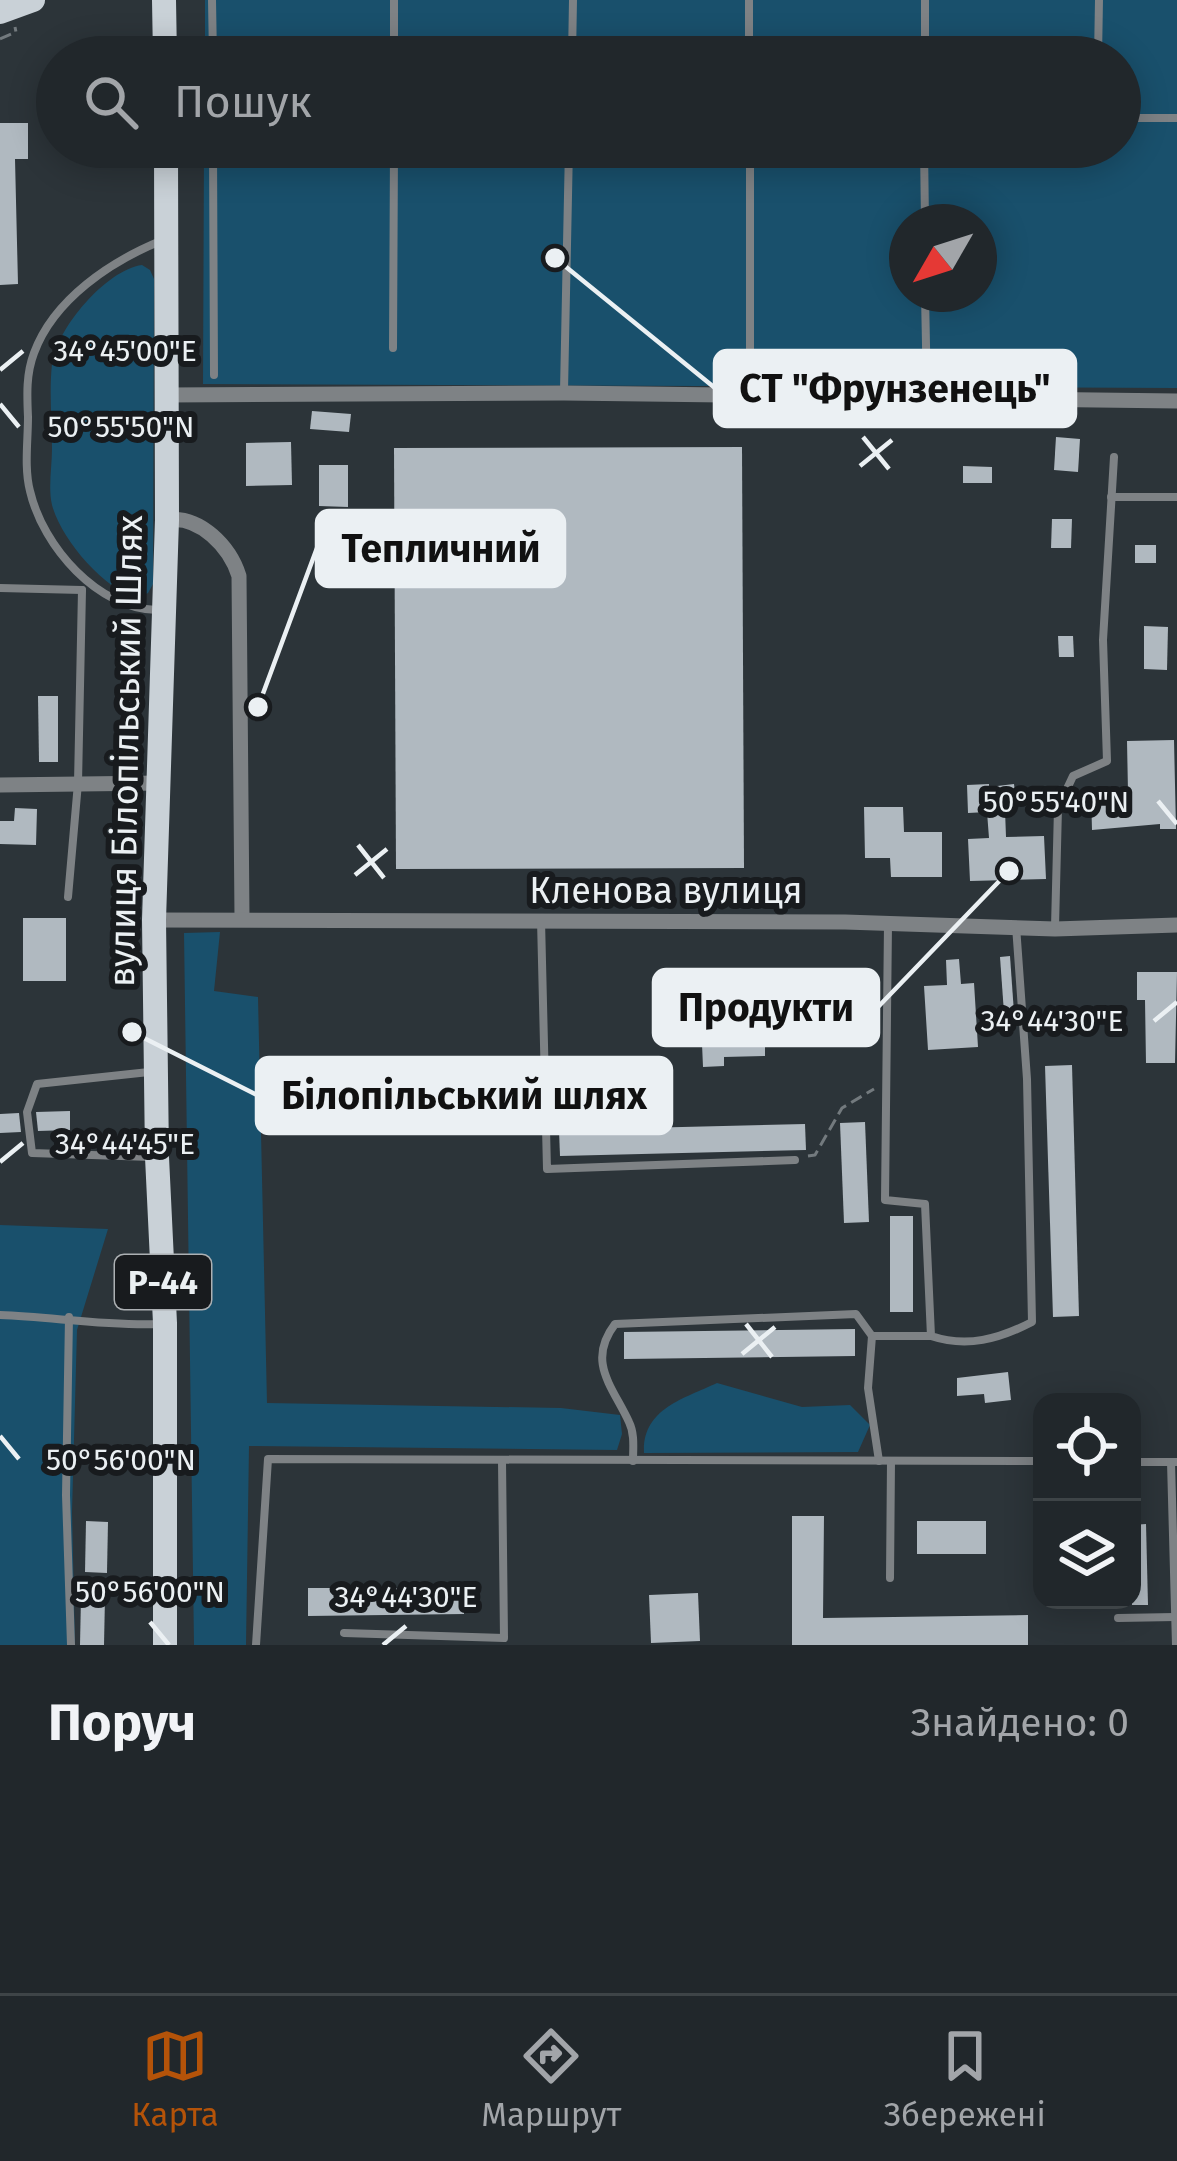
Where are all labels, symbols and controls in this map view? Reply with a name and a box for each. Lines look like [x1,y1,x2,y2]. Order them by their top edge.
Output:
search box [36,36,1141,168]
icon: search [78,69,144,135]
text: Пошук [174,75,312,129]
north arrow [889,204,997,312]
text: 34°45'00"E [53,333,197,369]
callout: СТ "Фрунзенець" [715,351,1075,426]
text: СТ "Фрунзенець" [739,366,1051,412]
text: 50°55'50"N [48,409,194,445]
callout: Тепличний [317,511,564,586]
street label: вулиця Білопільський Шлях [100,514,152,987]
text: Тепличний [342,526,540,572]
text: 50°55'40"N [983,784,1129,820]
street label: Кленова вулиця [529,869,803,913]
callout: Продукти [654,970,878,1045]
text: Продукти [678,985,854,1031]
text: 34°44'30"E [981,1003,1123,1039]
callout: Білопільський шлях [257,1058,671,1133]
text: Білопільський шлях [281,1073,648,1119]
text: 34°44'45"E [55,1126,195,1162]
road number: Р-44 [115,1255,211,1309]
map controls [1033,1393,1141,1609]
button: locate [1033,1393,1141,1501]
text: 50°56'00"N [46,1442,196,1478]
button: layers [1033,1501,1141,1609]
text: 50°56'00"N [75,1574,225,1610]
text: 34°44'30"E [335,1579,477,1615]
text: Поруч [48,1692,196,1754]
text: Знайдено: 0 [911,1700,1129,1746]
tab: Карта [131,2023,219,2135]
tab: Маршрут [481,2023,621,2135]
tab: Збережені [884,2023,1046,2135]

